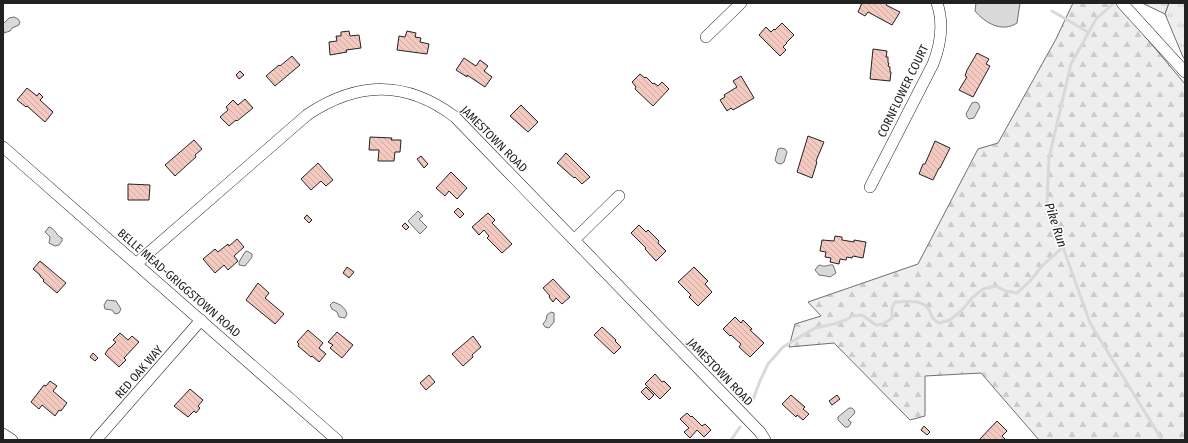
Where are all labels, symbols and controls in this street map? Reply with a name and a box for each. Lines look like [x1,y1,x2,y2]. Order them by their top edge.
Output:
street label: CORNFLOWER COURT [875,42,932,139]
street label: JAMESTOWN ROAD [458,103,530,175]
water label: Pike Run [1042,201,1070,249]
street label: BELLE MEAD-GRIGGSTOWN ROAD [115,226,243,340]
street label: JAMESTOWN ROAD [684,335,756,409]
street label: RED OAK WAY [112,343,166,401]

